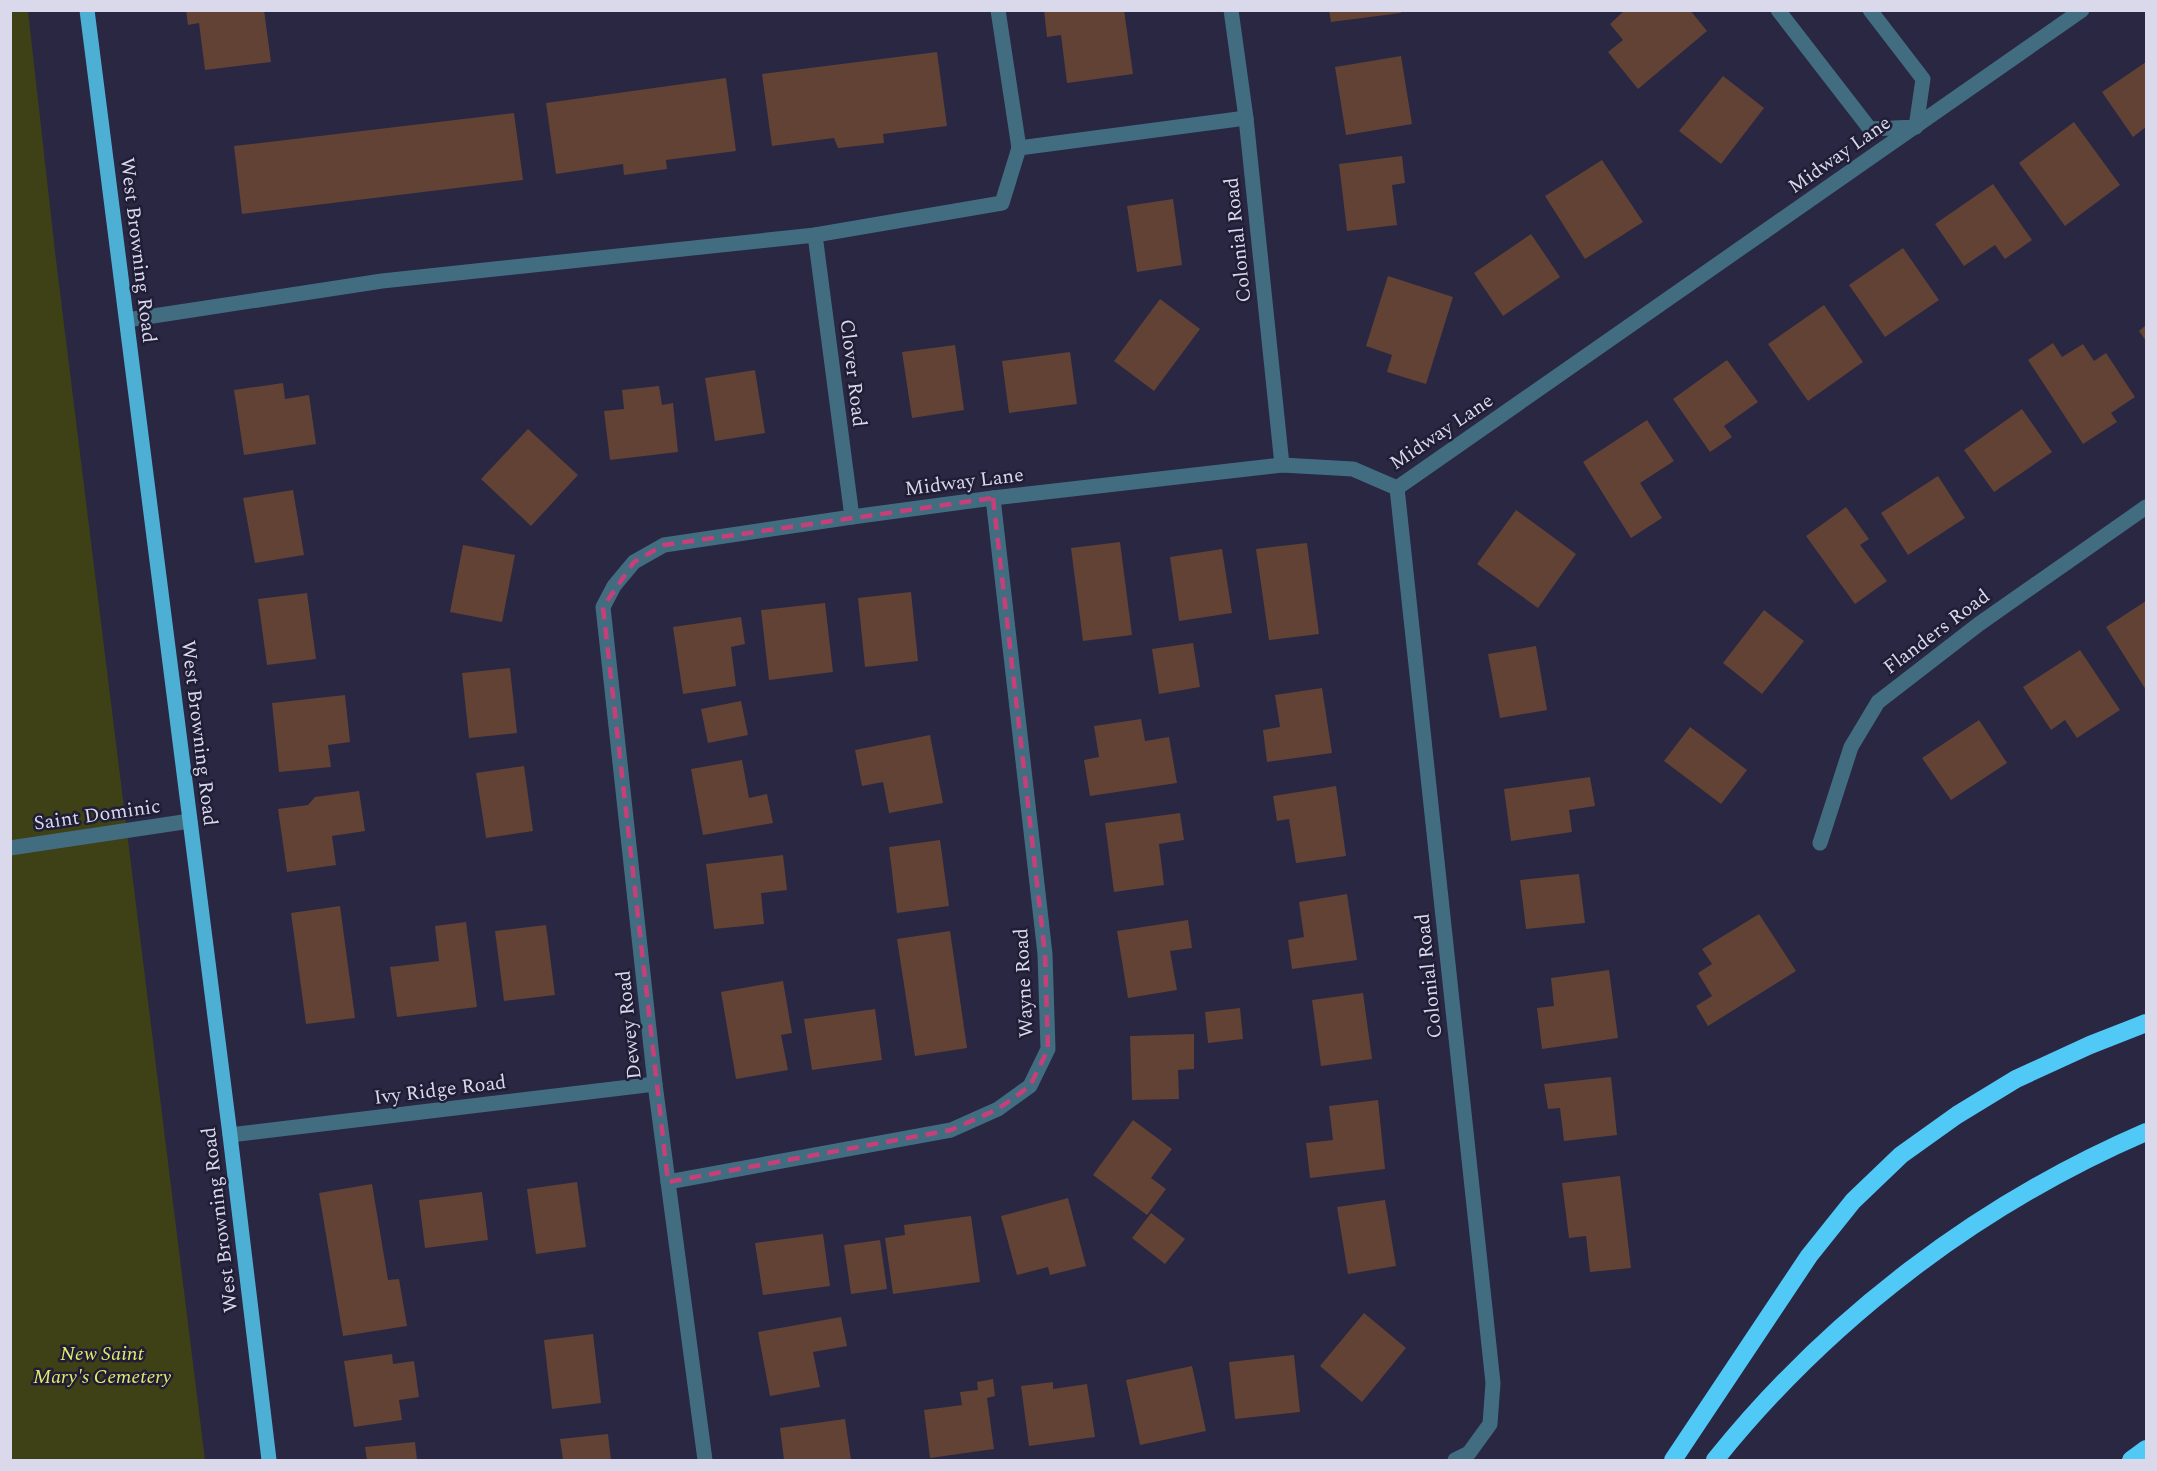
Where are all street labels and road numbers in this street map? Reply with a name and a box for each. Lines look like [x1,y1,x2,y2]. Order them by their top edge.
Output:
street label: Midway Lane [1782,108,1897,201]
street label: West Browning Road [112,156,164,345]
street label: Colonial Road [1217,176,1259,304]
street label: Clover Road [832,317,875,429]
street label: Midway Lane [1384,386,1500,478]
street label: Midway Lane [903,460,1025,504]
street label: Flanders Road [1877,582,1996,682]
street label: West Browning Road [173,639,225,828]
street label: Saint Dominic [32,791,163,839]
street label: Colonial Road [1408,912,1450,1040]
street label: Wayne Road [1006,927,1042,1039]
street label: Dewey Road [608,969,650,1081]
street label: Ivy Ridge Road [372,1067,508,1113]
street label: West Browning Road [194,1125,246,1314]

